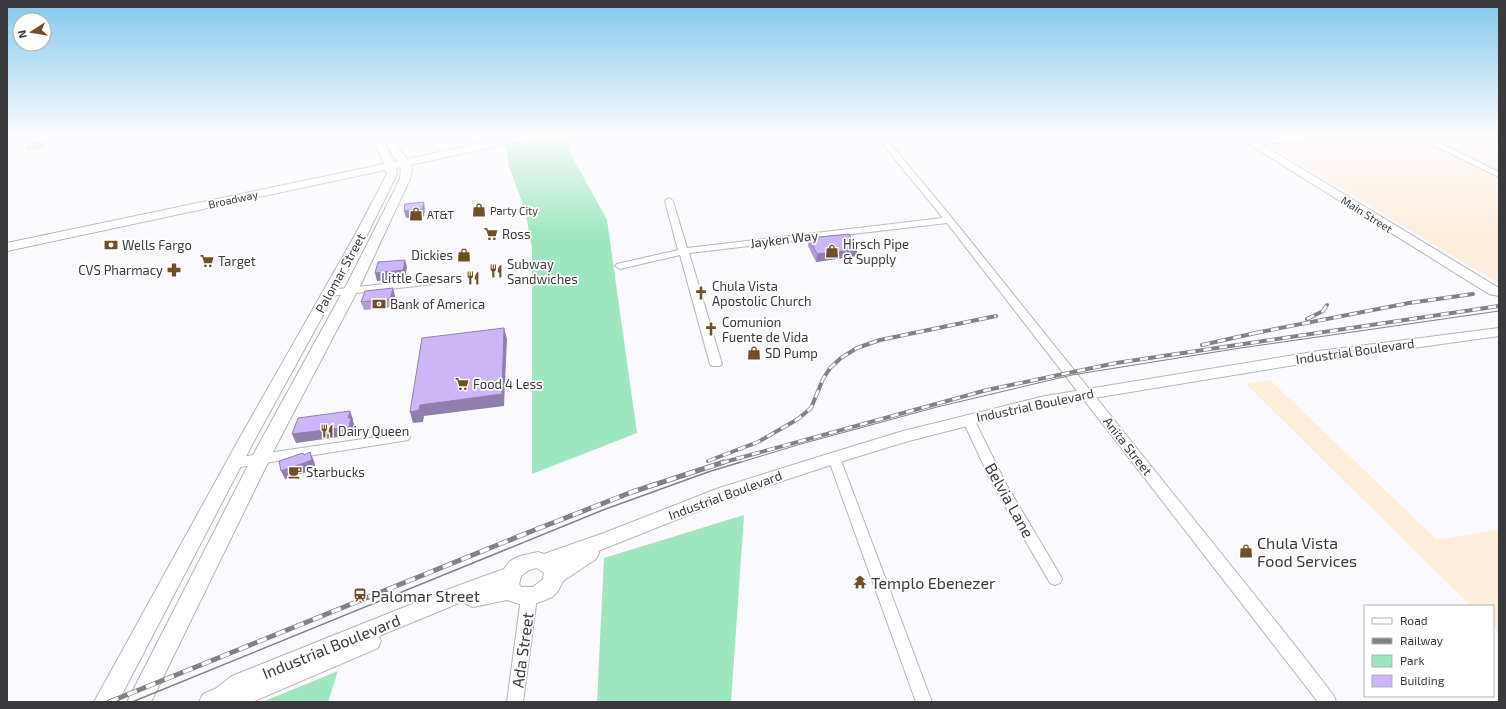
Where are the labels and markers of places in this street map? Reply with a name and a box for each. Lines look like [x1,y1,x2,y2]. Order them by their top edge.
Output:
shop icon: Party City [471,202,487,218]
place label: Party City [490,204,538,217]
shop icon: AT&T [408,206,424,222]
place label: AT&T [427,208,454,221]
supermarket icon: Ross [483,226,499,242]
place label: Ross [502,226,531,242]
place label: Hirsch Pipe & Supply [843,236,909,267]
bank icon: Wells Fargo [103,237,119,253]
place label: Wells Fargo [122,237,192,253]
shop icon: Hirsch Pipe & Supply [824,243,840,259]
place label: Dickies [411,247,453,263]
shop icon: Dickies [456,247,472,263]
supermarket icon: Target [199,253,215,269]
place label: Target [218,253,256,269]
place label: Subway Sandwiches [507,256,578,287]
place label: CVS Pharmacy [78,262,163,278]
pharmacy icon: CVS Pharmacy [166,262,182,278]
restaurant icon: Subway Sandwiches [488,263,504,279]
place label: Little Caesars [381,270,462,286]
restaurant icon: Little Caesars [465,270,481,286]
place label: Chula Vista Apostolic Church [712,278,812,309]
church icon: Chula Vista Apostolic Church [693,285,709,301]
bank icon: Bank of America [371,296,387,312]
place label: Bank of America [390,296,485,312]
place label: Comunion Fuente de Vida [722,314,808,345]
church icon: Comunion Fuente de Vida [703,321,719,337]
shop icon: SD Pump [746,345,762,361]
place label: SD Pump [765,345,818,361]
supermarket icon: Food 4 Less [454,376,470,392]
place label: Food 4 Less [473,376,543,392]
restaurant icon: Dairy Queen [319,423,335,439]
place label: Dairy Queen [338,423,409,439]
cafe icon: Starbucks [287,464,303,480]
place label: Starbucks [306,464,365,480]
place label: Chula Vista Food Services [1257,533,1357,570]
shop icon: Chula Vista Food Services [1238,543,1254,559]
place label: Templo Ebenezer [871,573,996,592]
temple icon: Templo Ebenezer [852,574,868,590]
place label: Palomar Street [371,586,480,605]
station icon: Palomar Street [352,587,368,603]

